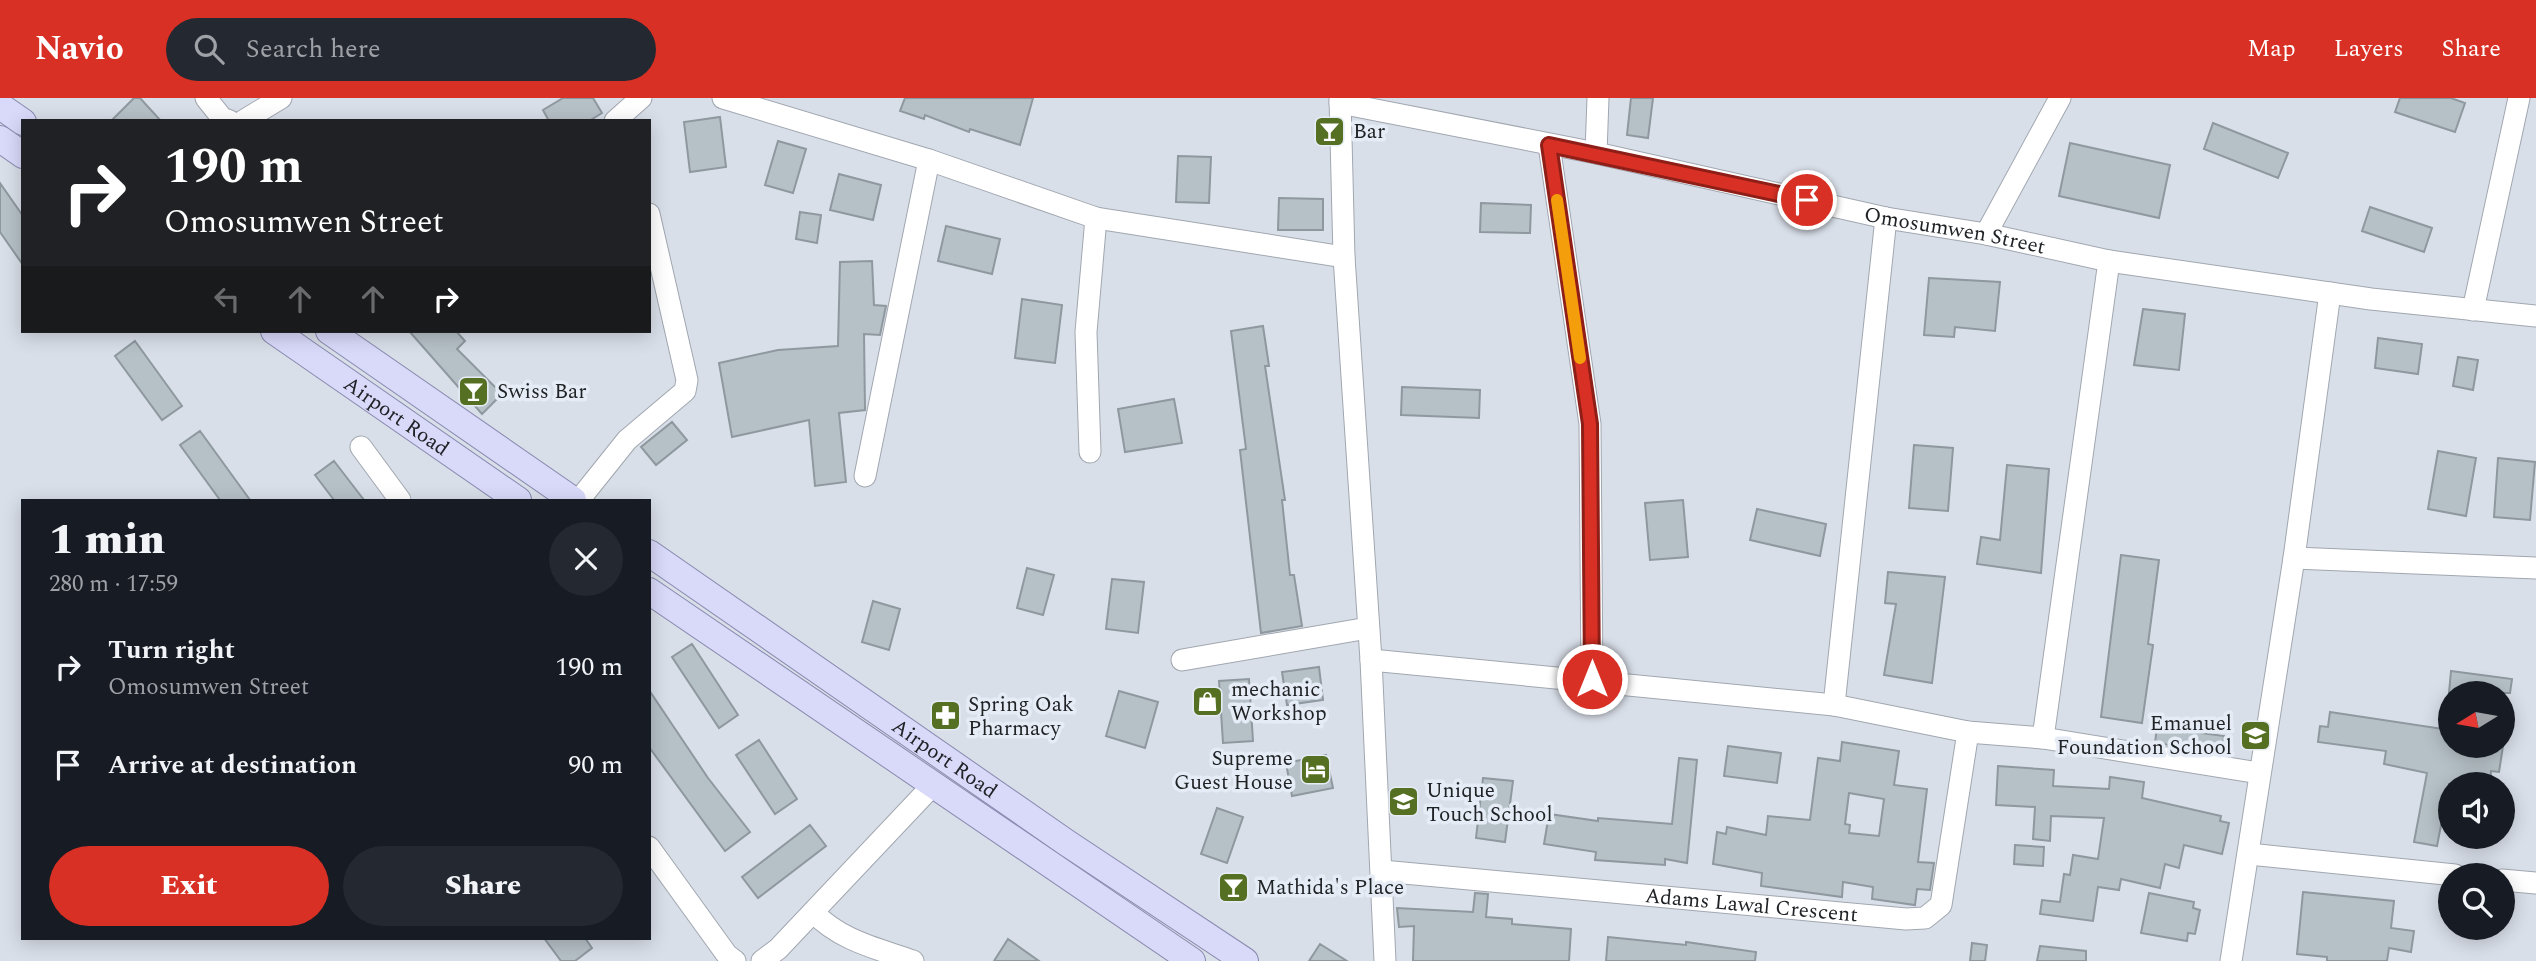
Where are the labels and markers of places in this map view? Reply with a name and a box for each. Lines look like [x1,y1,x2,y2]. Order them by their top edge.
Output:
bar icon: Bar [1313,114,1347,148]
place label: Bar [1353,116,1385,148]
pin [1777,170,1837,230]
bar icon: Swiss Bar [457,374,491,408]
place label: Swiss Bar [497,376,587,408]
place label: mechanic Workshop [1231,674,1327,730]
shop icon: mechanic Workshop [1191,684,1225,718]
place label: Spring Oak Pharmacy [968,689,1074,745]
pharmacy icon: Spring Oak Pharmacy [928,699,962,733]
place label: Emanuel Foundation School [2057,708,2232,764]
school or university icon: Emanuel Foundation School [2238,718,2272,752]
place label: Supreme Guest House [1174,743,1293,799]
hotel icon: Supreme Guest House [1299,753,1333,787]
place label: Unique Touch School [1426,775,1553,831]
school or university icon: Unique Touch School [1386,785,1420,819]
bar icon: Mathida's Place [1216,870,1250,904]
place label: Mathida's Place [1256,872,1404,904]

